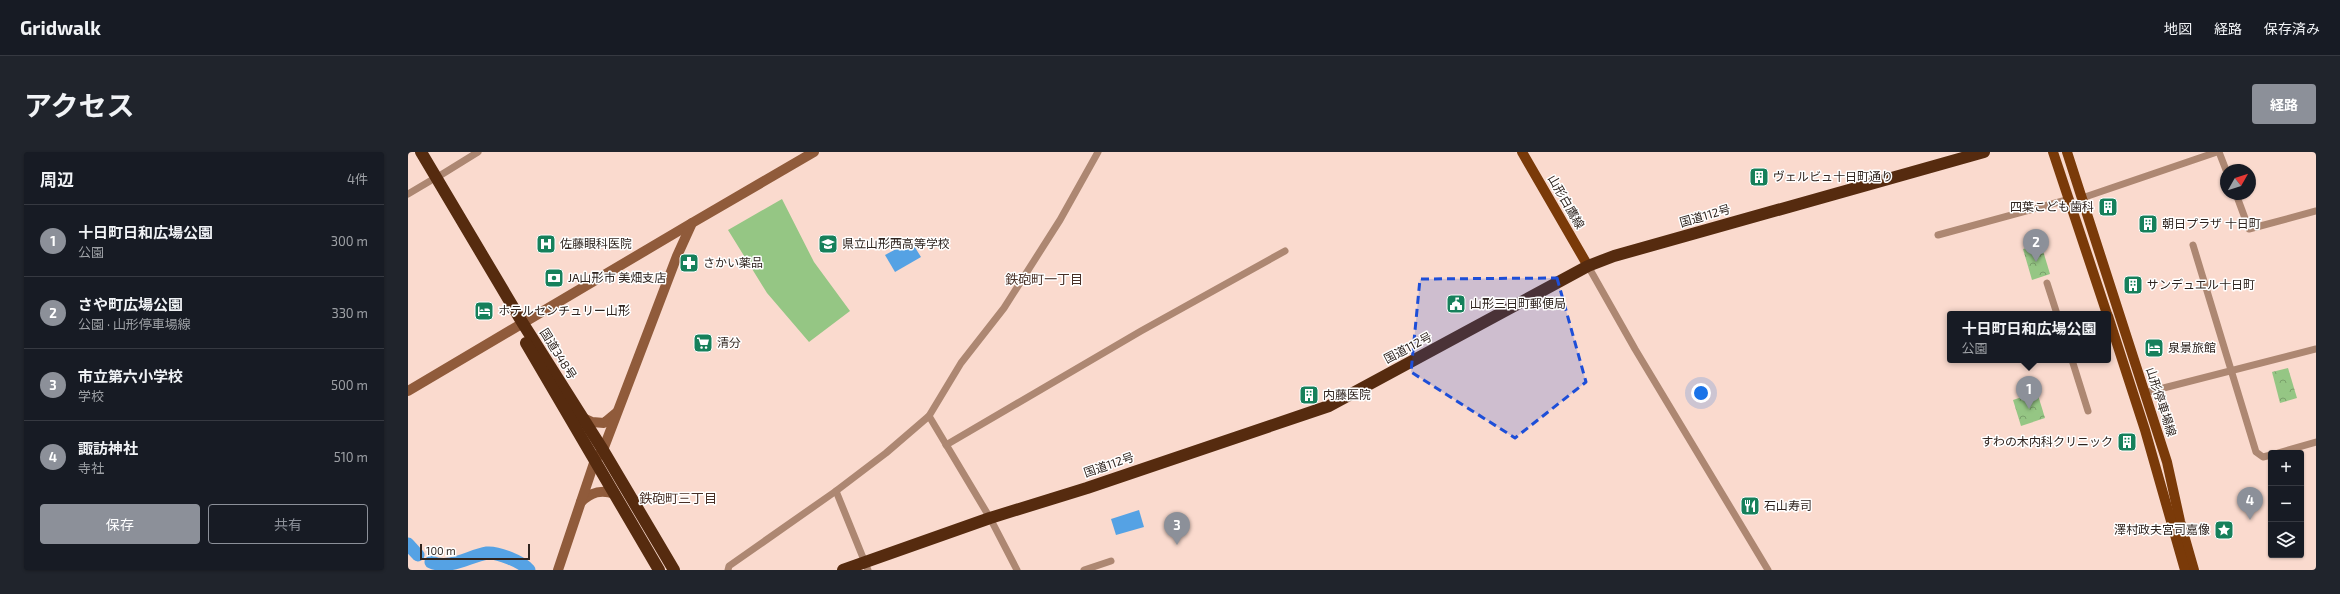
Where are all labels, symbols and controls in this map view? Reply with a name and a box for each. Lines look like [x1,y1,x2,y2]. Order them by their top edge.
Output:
text: Gridwalk [20,16,101,39]
text: 地図 [2164,20,2192,37]
text: 経路 [2214,20,2242,37]
text: 保存済み [2264,20,2320,37]
button: 経路 [2252,84,2316,124]
text: アクセス [24,88,135,122]
north arrow [2220,164,2256,200]
building icon: ヴェルビュ十日町通り [1748,166,1770,188]
text: 周辺 [40,169,74,189]
place label: ヴェルビュ十日町通り [1773,169,1893,183]
text: 4件 [347,171,368,187]
street label: 山形白鷹線 [1546,172,1588,231]
building icon: 四葉こども歯科 [2097,196,2119,218]
place label: 四葉こども歯科 [2010,199,2094,213]
street label: 国道112号 [1678,201,1732,229]
building icon: 朝日プラザ 十日町 [2137,213,2159,235]
place label: 朝日プラザ 十日町 [2162,216,2261,230]
text: 十日町日和広場公園 [78,223,213,241]
pin: 2 [2023,229,2049,262]
text: 1 [50,233,56,249]
text: 300 m [331,233,368,249]
hospital icon: 佐藤眼科医院 [535,233,557,255]
school or university icon: 県立山形西高等学校 [817,233,839,255]
place label: 佐藤眼科医院 [560,236,632,250]
place label: 県立山形西高等学校 [842,236,950,250]
text: 公園 [78,244,104,260]
pharmacy icon: さかい薬品 [678,252,700,274]
place label: さかい薬品 [703,255,763,269]
bank icon: JA山形市 美畑支店 [543,267,565,289]
place label: JA山形市 美畑支店 [568,270,666,284]
district label: 鉄砲町一丁目 [1005,271,1083,287]
building icon: サンデュエル十日町 [2122,274,2144,296]
place label: サンデュエル十日町 [2147,277,2255,291]
public building icon: 山形三日町郵便局 [1445,293,1467,315]
text: さや町広場公園 [78,295,183,313]
place label: 山形三日町郵便局 [1470,296,1566,310]
hotel icon: ホテルセンチュリー山形 [473,300,495,322]
place label: ホテルセンチュリー山形 [498,303,630,317]
text: 2 [49,305,57,321]
text: 330 m [331,305,368,321]
popup [1947,311,2111,363]
text: 公園 · 山形停車場線 [78,316,191,332]
text: 十日町日和広場公園 [1961,319,2097,337]
street label: 国道348号 [538,325,580,381]
street label: 国道112号 [1381,329,1434,366]
supermarket icon: 清分 [692,332,714,354]
place label: 清分 [717,335,741,349]
hotel icon: 泉景旅館 [2143,337,2165,359]
text: 公園 [1961,340,1988,356]
place label: 泉景旅館 [2168,340,2216,354]
street label: 山形停車場線 [2144,365,2180,438]
text: 市立第六小学校 [78,367,183,385]
pin: 1 [2016,376,2042,409]
text: 3 [49,377,57,393]
text: 500 m [331,377,368,393]
your location [1691,383,1711,403]
building icon: 内藤医院 [1298,384,1320,406]
place label: 内藤医院 [1323,387,1371,401]
text: 学校 [78,388,104,404]
building icon: すわの木内科クリニック [2116,431,2138,453]
place label: すわの木内科クリニック [1981,434,2113,448]
text: 諏訪神社 [78,439,138,457]
text: 4 [49,449,57,465]
text: 510 m [334,449,368,465]
street label: 国道112号 [1082,449,1136,479]
map controls [2268,450,2304,558]
button: + [2268,450,2304,486]
text: 寺社 [78,460,104,476]
button: − [2268,486,2304,522]
pin: 4 [2237,487,2263,520]
district label: 鉄砲町三丁目 [639,490,717,506]
restaurant icon: 石山寿司 [1739,495,1761,517]
place label: 石山寿司 [1764,498,1812,512]
button: 保存 [40,504,200,544]
button: 共有 [208,504,368,544]
pin: 3 [1164,512,1190,545]
place icon: 澤村政夫宮司嘉像 [2213,519,2235,541]
place label: 澤村政夫宮司嘉像 [2114,522,2210,536]
button: layers [2268,522,2304,558]
scale bar [420,542,530,561]
text: 100 m [426,544,456,557]

